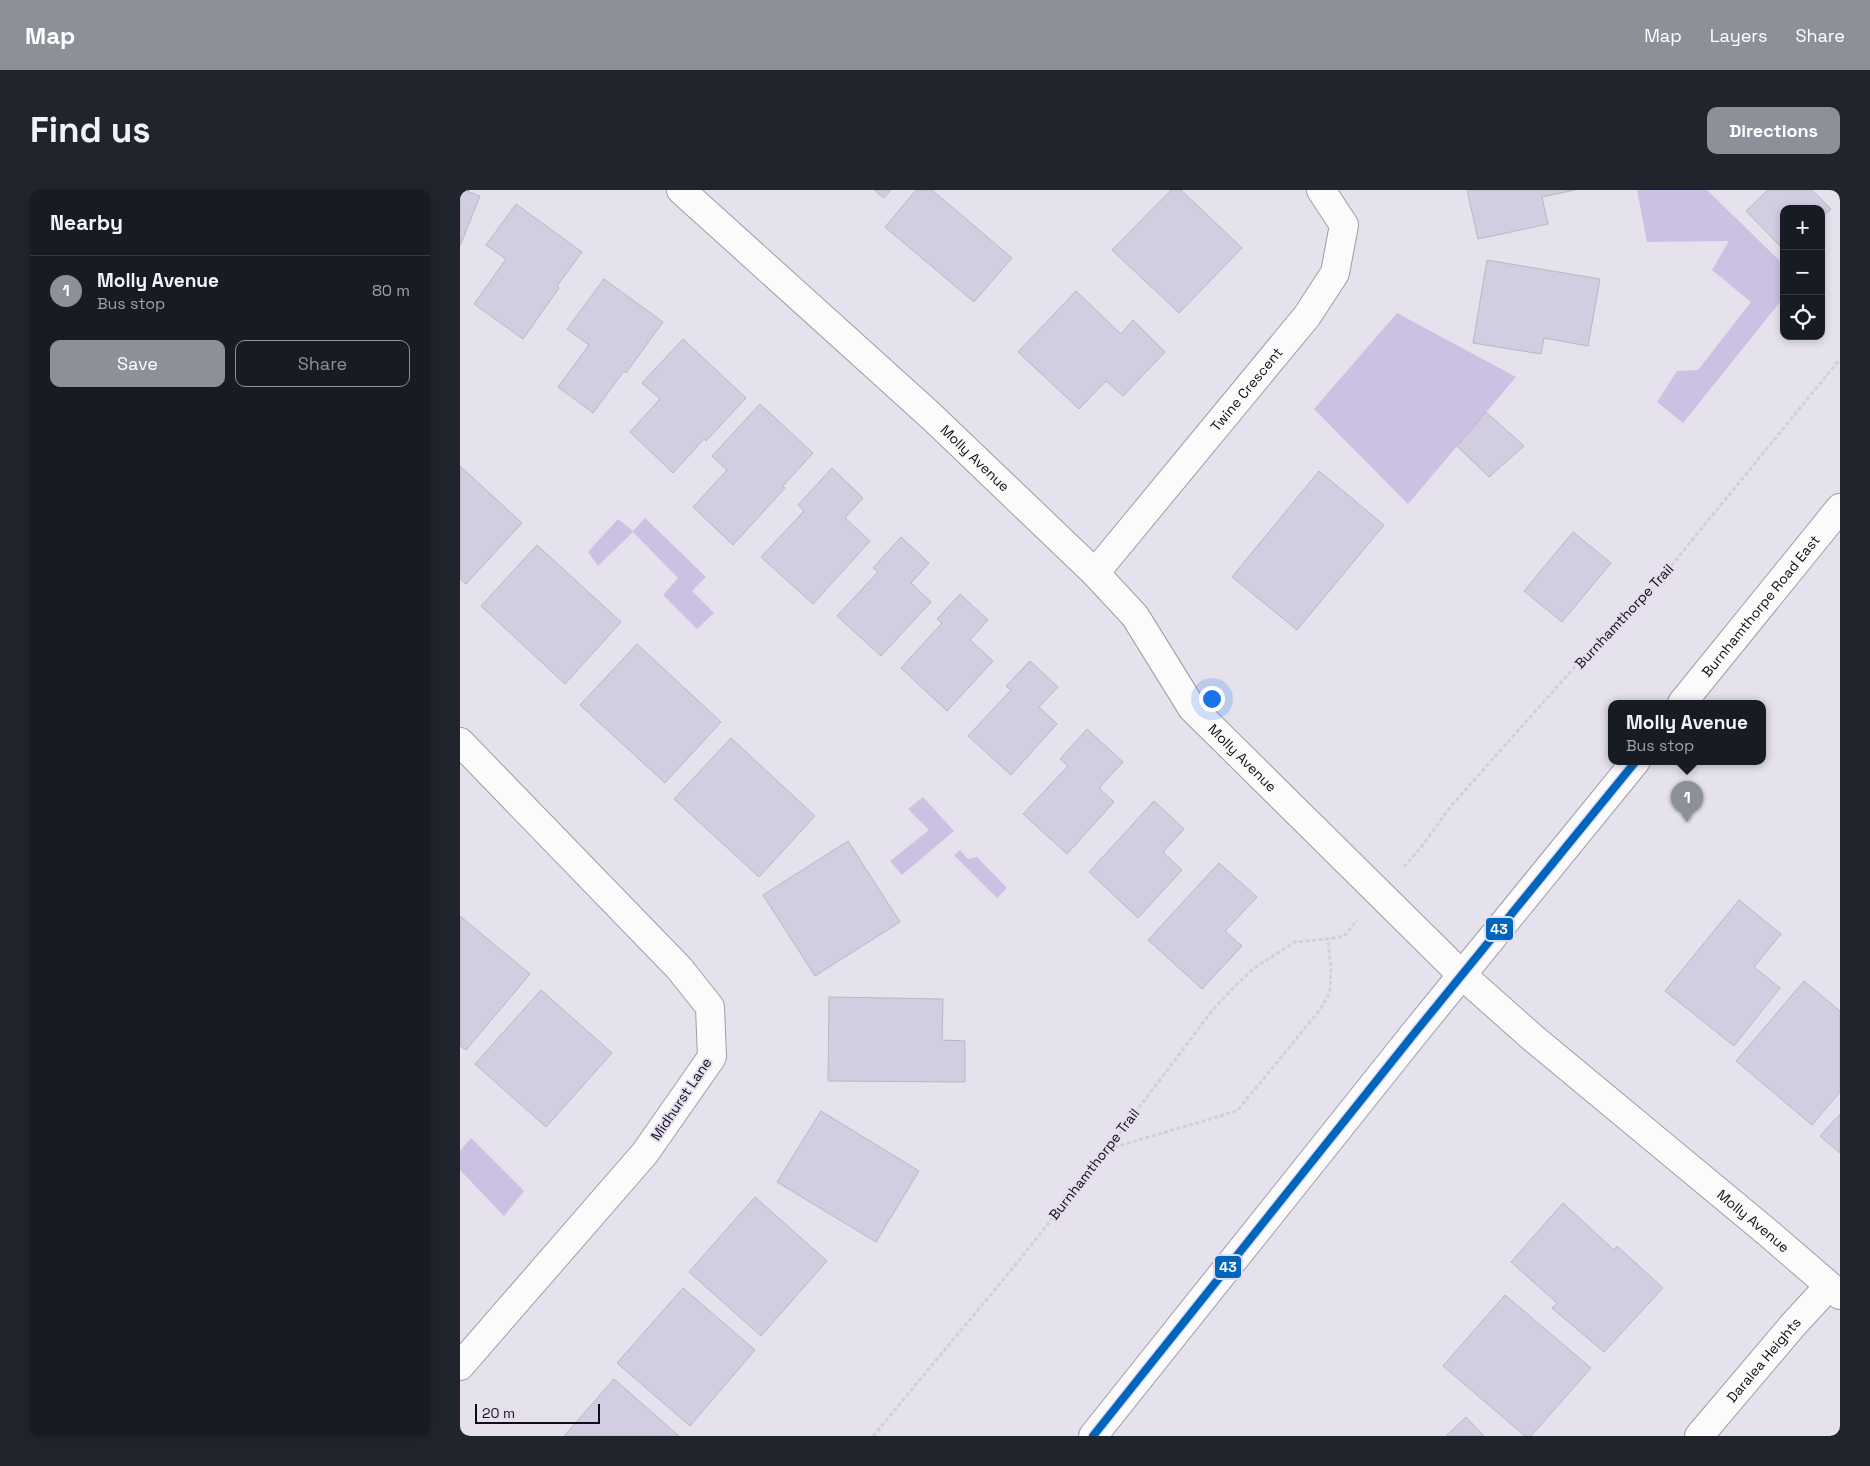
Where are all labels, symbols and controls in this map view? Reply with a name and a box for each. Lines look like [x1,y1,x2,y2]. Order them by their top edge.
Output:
text: Map [25,20,75,51]
text: Map [1644,24,1682,47]
text: Layers [1710,24,1767,47]
text: Share [1795,24,1845,47]
button: Directions [1707,107,1840,154]
text: Find us [30,108,151,152]
map controls [1780,205,1825,340]
button: + [1780,205,1825,250]
text: Nearby [50,209,123,236]
button: − [1780,250,1825,295]
text: Molly Avenue [97,268,219,293]
text: 1 [62,280,70,301]
text: 80 m [372,280,410,301]
text: Bus stop [97,293,165,314]
button: locate [1780,295,1825,340]
button: Save [50,340,225,387]
button: Share [235,340,410,387]
street label: Twine Crescent [1207,344,1286,435]
street label: Molly Avenue [937,421,1013,496]
street label: Burnhamthorpe Road East [1698,531,1824,681]
street label: Burnhamthorpe Trail [1571,560,1677,672]
your location [1199,686,1225,712]
popup [1608,700,1766,765]
text: Molly Avenue [1626,710,1748,735]
street label: Molly Avenue [1204,720,1281,796]
text: Bus stop [1626,735,1694,756]
pin: 1 [1671,781,1703,822]
line badge: 43 [1485,917,1514,941]
text: 43 [1490,920,1508,938]
street label: Midhurst Lane [647,1054,715,1144]
street label: Burnhamthorpe Trail [1045,1105,1143,1223]
street label: Molly Avenue [1713,1185,1793,1256]
line badge: 43 [1214,1255,1242,1279]
text: 43 [1219,1258,1237,1276]
street label: Daralea Heights [1722,1313,1805,1406]
scale bar [475,1401,600,1424]
text: 20 m [482,1404,515,1422]

